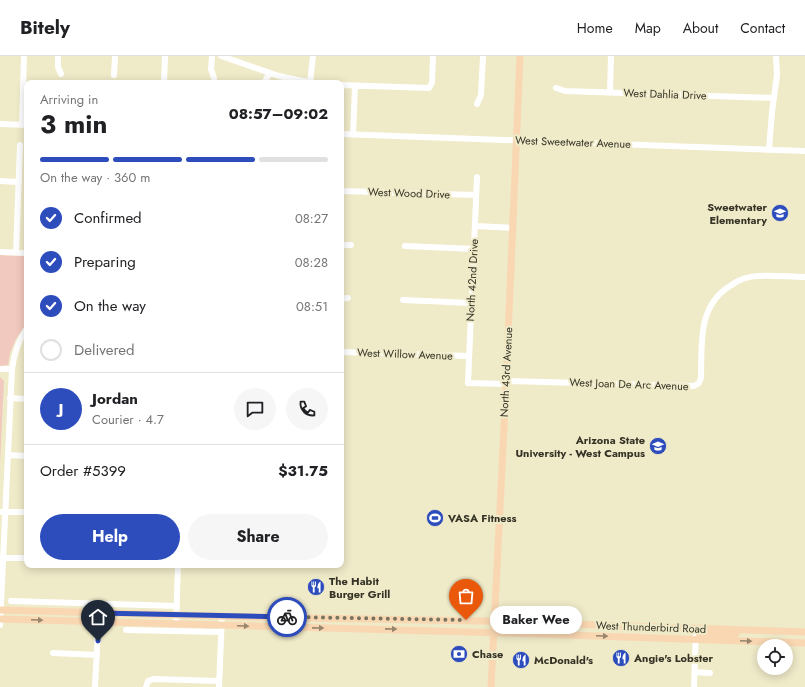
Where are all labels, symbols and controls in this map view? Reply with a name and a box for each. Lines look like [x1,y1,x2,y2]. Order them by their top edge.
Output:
text: Bitely [20,14,70,41]
text: Home [577,18,613,38]
text: Map [635,18,661,38]
text: About [683,18,718,38]
text: Contact [740,18,785,38]
street label: West Dahlia Drive [623,85,707,103]
text: Arriving in [40,90,98,109]
text: 08:57–09:02 [229,103,328,125]
text: 3 min [40,105,107,143]
street label: West Sweetwater Avenue [515,132,631,152]
text: On the way · 360 m [40,168,150,187]
street label: West Wood Drive [368,184,451,202]
place label: Sweetwater Elementary [707,199,767,228]
school or university icon: Sweetwater Elementary [770,203,790,223]
icon: check [40,207,62,229]
text: Confirmed [74,207,142,229]
text: 08:27 [295,209,328,228]
street label: North 42nd Drive [462,238,482,322]
icon: check [40,251,62,273]
text: Preparing [74,251,136,273]
text: 08:28 [295,253,328,272]
icon: check [40,295,62,317]
text: On the way [74,295,146,317]
text: 08:51 [296,297,328,316]
street label: North 43rd Avenue [496,326,516,417]
text: Delivered [74,339,135,361]
street label: West Willow Avenue [357,344,453,364]
street label: West Joan De Arc Avenue [569,374,689,394]
text: Jordan [92,388,138,410]
button: chat [234,388,276,430]
button: phone [286,388,328,430]
text: J [59,398,63,420]
text: Courier · 4.7 [92,410,164,429]
place label: Arizona State University - West Campus [515,432,645,461]
school or university icon: Arizona State University - West Campus [648,436,668,456]
text: Order #5399 [40,460,126,482]
text: $31.75 [278,460,328,482]
sports icon: VASA Fitness [425,508,445,528]
place label: VASA Fitness [447,510,517,526]
button: Help [40,514,180,560]
button: Share [188,514,328,560]
place label: The Habit Burger Grill [329,573,390,602]
restaurant icon: The Habit Burger Grill [306,577,326,597]
pin [449,579,483,620]
icon: bag [455,585,477,607]
courier [267,597,307,637]
pin [81,600,115,641]
icon: home [87,606,109,628]
icon: bike [276,606,298,628]
callout: Baker Wee [490,606,582,634]
text: Baker Wee [502,610,570,629]
one-way arrow [31,617,44,623]
street label: West Thunderbird Road [596,617,706,637]
one-way arrow [237,623,250,629]
one-way arrow [312,625,325,631]
one-way arrow [385,626,397,633]
one-way arrow [596,633,609,639]
one-way arrow [740,638,753,644]
map controls [757,639,793,675]
button: locate [757,639,793,675]
bank icon: Chase [449,644,469,664]
place label: Chase [472,646,503,662]
restaurant icon: Angie's Lobster [611,648,631,668]
restaurant icon: McDonald's [511,650,531,670]
place label: Angie's Lobster [633,650,714,666]
place label: McDonald's [534,652,593,668]

